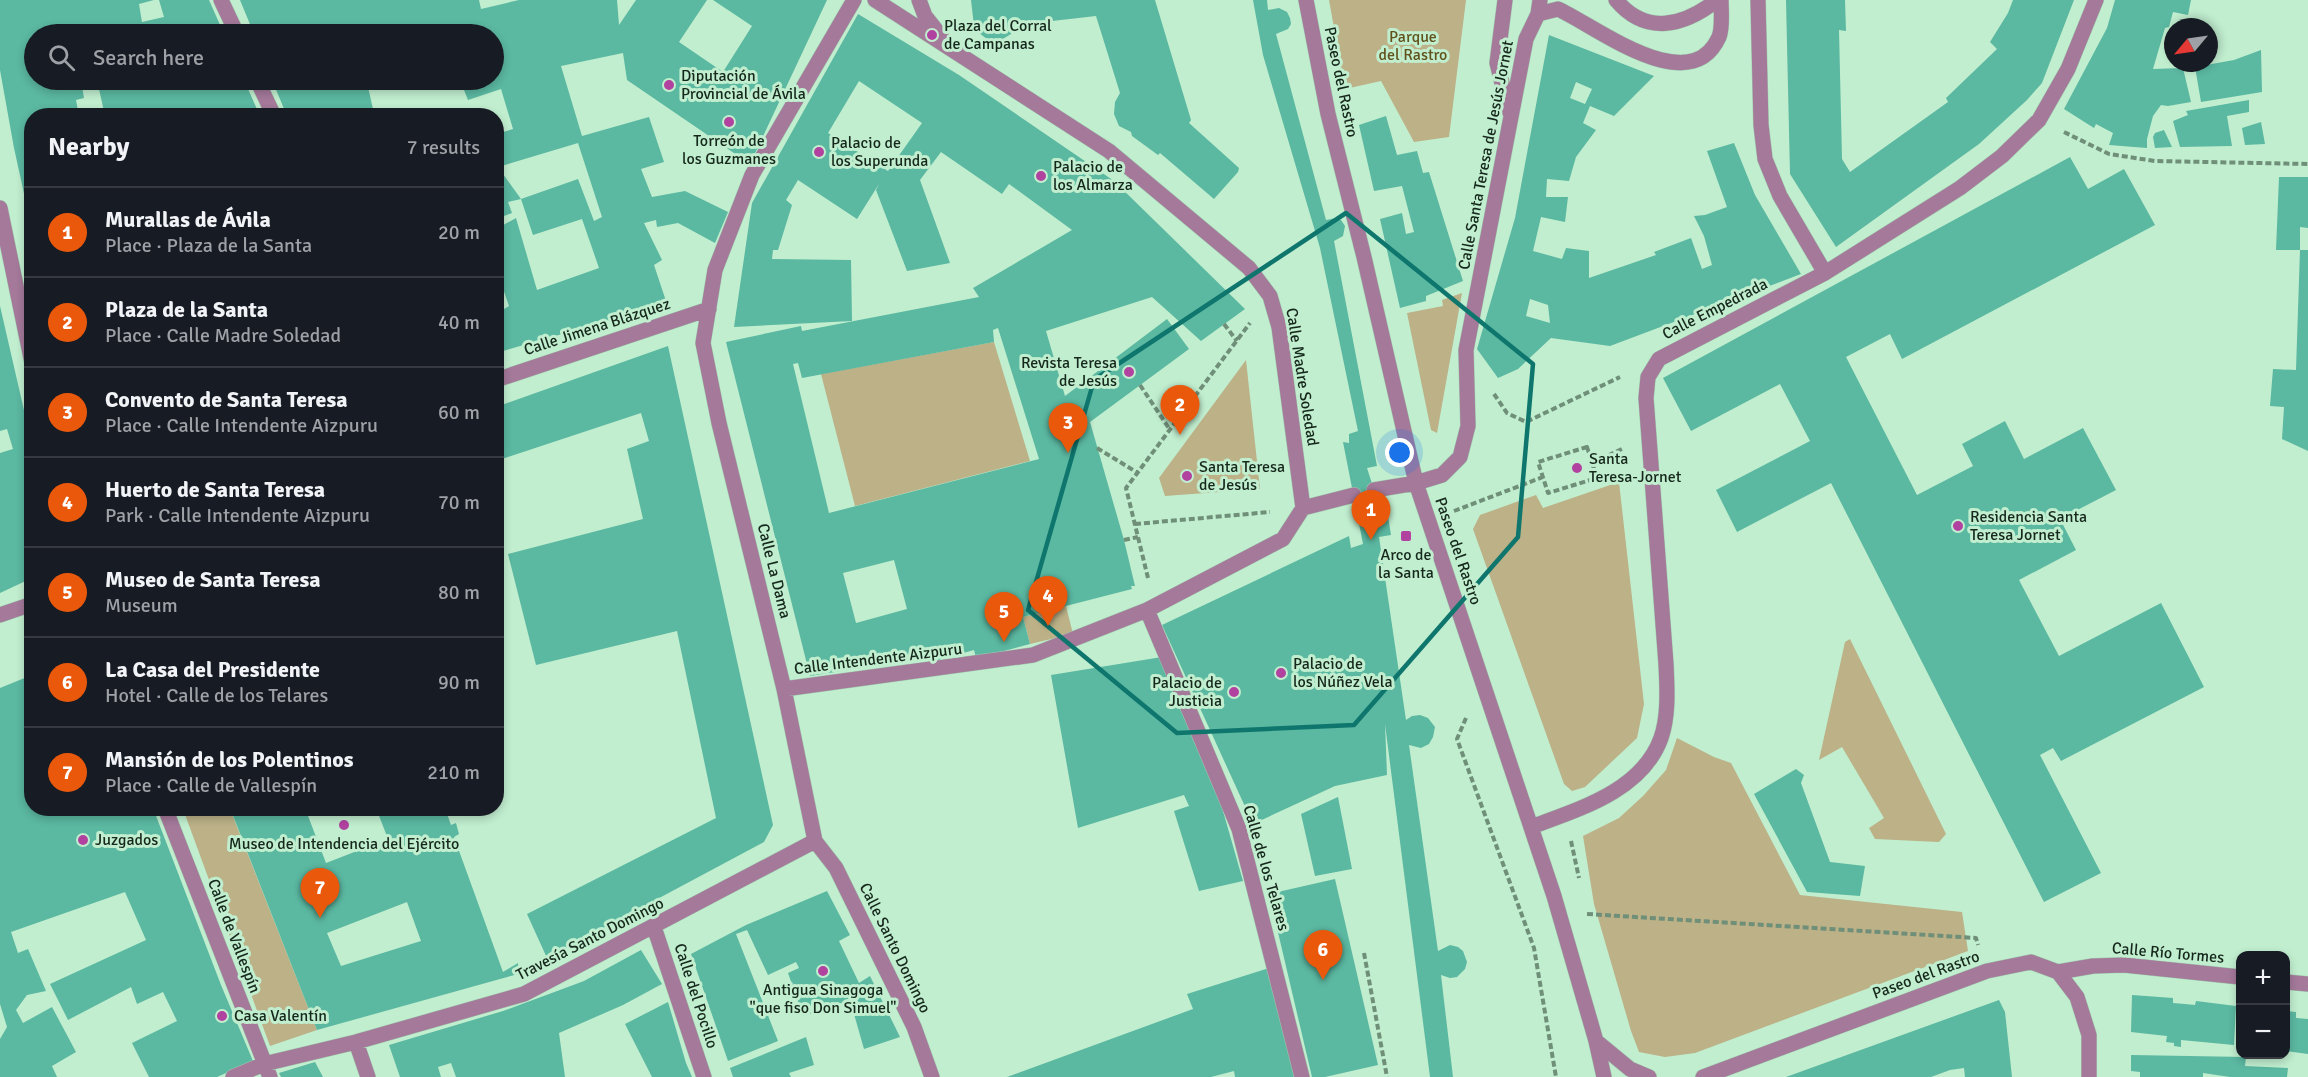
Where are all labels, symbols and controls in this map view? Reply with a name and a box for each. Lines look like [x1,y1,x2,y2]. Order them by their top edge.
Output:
place label: Plaza del Corral de Campanas [944,16,1052,54]
north arrow [2164,18,2218,72]
search box [24,24,504,90]
street label: Paseo del Rastro [1320,25,1362,139]
park label: Parque del Rastro [1379,27,1447,65]
marker: Plaza del Corral de Campanas [925,28,939,42]
street label: Calle Santa Teresa de Jesús Jornet [1454,38,1518,271]
icon: search [45,41,78,74]
text: Search here [93,44,204,71]
place label: Diputación Provincial de Ávila [681,66,806,104]
marker: Diputación Provincial de Ávila [662,78,676,92]
marker: Torreón de los Guzmanes [722,115,736,129]
text: Nearby [48,131,129,163]
place label: Torreón de los Guzmanes [682,131,776,169]
place label: Palacio de los Superunda [831,133,928,171]
text: 7 results [407,135,480,160]
marker: Palacio de los Superunda [812,145,826,159]
place label: Palacio de los Almarza [1053,157,1133,195]
marker: Palacio de los Almarza [1034,169,1048,183]
text: Murallas de Ávila [105,206,271,233]
text: 1 [62,220,73,245]
text: 20 m [438,220,480,245]
text: Place · Plaza de la Santa [105,233,312,258]
street label: Calle Empedrada [1659,274,1771,344]
street label: Calle Jimena Blázquez [521,294,673,360]
text: Plaza de la Santa [105,296,268,323]
street label: Calle Madre Soledad [1281,307,1323,447]
text: 2 [62,310,73,335]
text: 40 m [438,310,480,335]
text: Place · Calle Madre Soledad [105,323,341,348]
place label: Revista Teresa de Jesús [1021,353,1117,391]
marker: Revista Teresa de Jesús [1122,365,1136,379]
text: Convento de Santa Teresa [105,386,347,413]
pin: 2 [1160,386,1200,435]
text: 3 [62,400,73,425]
text: 60 m [438,400,480,425]
pin: 3 [1048,404,1088,453]
text: Place · Calle Intendente Aizpuru [105,413,378,438]
your location [1385,438,1414,467]
place label: Santa Teresa-Jornet [1589,449,1682,487]
place label: Santa Teresa de Jesús [1199,457,1285,495]
marker: Santa Teresa-Jornet [1570,461,1584,475]
marker: Santa Teresa de Jesús [1180,469,1194,483]
text: Huerto de Santa Teresa [105,476,325,503]
text: 4 [62,490,73,515]
text: 70 m [438,490,480,515]
pin: 1 [1352,490,1390,540]
street label: Paseo del Rastro [1430,495,1486,607]
text: Park · Calle Intendente Aizpuru [105,503,370,528]
place label: Residencia Santa Teresa Jornet [1970,507,2087,545]
marker: Residencia Santa Teresa Jornet [1951,519,1965,533]
street label: Calle La Dama [753,521,795,621]
marker: Arco de la Santa [1399,529,1413,543]
place label: Arco de la Santa [1378,545,1434,583]
text: Museo de Santa Teresa [105,566,321,593]
pin: 4 [1028,576,1068,626]
text: 5 [62,580,73,605]
text: 80 m [438,580,480,605]
pin: 5 [984,592,1024,642]
text: Museum [105,593,178,618]
street label: Calle Intendente Aizpuru [793,639,963,679]
place label: Palacio de los Núñez Vela [1293,654,1393,692]
text: La Casa del Presidente [105,656,320,683]
marker: Palacio de los Núñez Vela [1274,666,1288,680]
text: 6 [62,670,73,695]
text: 90 m [438,670,480,695]
place label: Palacio de Justicia [1152,673,1222,711]
text: Hotel · Calle de los Telares [105,683,328,708]
marker: Palacio de Justicia [1227,685,1241,699]
text: Mansión de los Polentinos [105,746,353,773]
text: 7 [62,760,73,785]
text: 210 m [427,760,480,785]
text: Place · Calle de Vallespín [105,773,317,798]
street label: Calle de los Telares [1239,803,1293,933]
marker: Museo de Intendencia del Ejército [337,818,351,832]
place label: Juzgados [95,830,158,850]
marker: Juzgados [76,833,90,847]
place label: Museo de Intendencia del Ejército [229,834,459,854]
pin: 7 [300,868,340,918]
street label: Calle de Vallespín [203,876,265,996]
street label: Calle Santo Domingo [855,880,935,1016]
street label: Travesía Santo Domingo [513,893,667,985]
pin: 6 [1304,930,1342,980]
street label: Calle Río Tormes [2111,938,2225,968]
street label: Calle del Pocillo [670,941,722,1051]
street label: Paseo del Rastro [1870,946,1982,1004]
map controls [2236,951,2290,1059]
button: + [2236,951,2290,1005]
marker: Antigua Sinagoga "que fiso Don Simuel" [816,964,830,978]
place label: Antigua Sinagoga "que fiso Don Simuel" [750,980,897,1018]
button: − [2236,1005,2290,1059]
place label: Casa Valentín [234,1006,327,1026]
marker: Casa Valentín [215,1009,229,1023]

